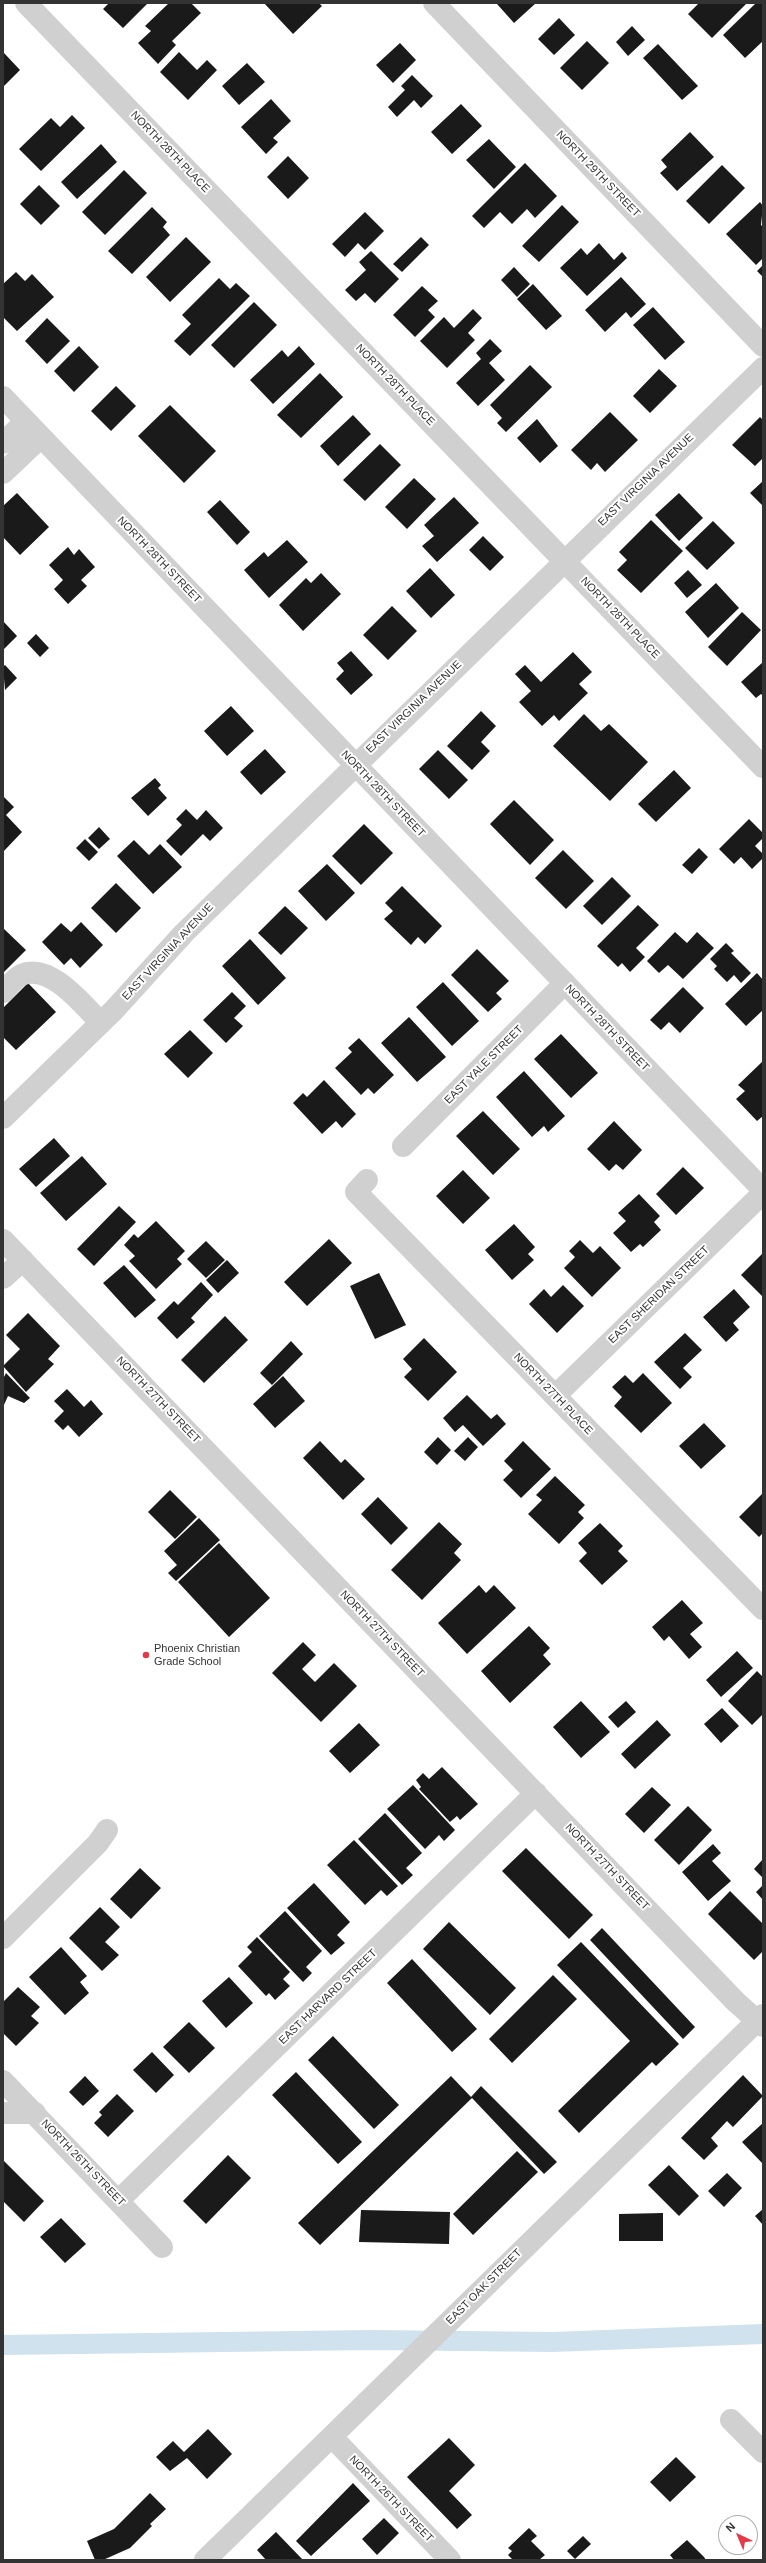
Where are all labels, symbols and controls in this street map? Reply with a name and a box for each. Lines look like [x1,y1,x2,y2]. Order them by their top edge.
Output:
street label: NORTH 28TH PLACE [128,109,212,195]
street label: NORTH 29TH STREET [553,128,643,220]
street label: NORTH 28TH PLACE [353,342,437,428]
street label: EAST VIRGINIA AVENUE [596,431,696,529]
street label: NORTH 28TH STREET [114,514,204,606]
street label: NORTH 28TH PLACE [578,575,662,661]
street label: EAST VIRGINIA AVENUE [364,658,464,756]
street label: NORTH 28TH STREET [338,748,428,840]
street label: EAST VIRGINIA AVENUE [120,901,216,1003]
street label: NORTH 28TH STREET [562,982,652,1074]
street label: EAST YALE STREET [442,1023,526,1107]
street label: EAST SHERIDAN STREET [606,1243,712,1347]
street label: NORTH 27TH PLACE [511,1351,595,1437]
street label: NORTH 27TH STREET [113,1354,203,1446]
street label: NORTH 27TH STREET [337,1588,427,1680]
place label: Phoenix Christian Grade School [154,1642,240,1668]
marker: Phoenix Christian Grade School [141,1650,151,1660]
street label: NORTH 27TH STREET [562,1821,652,1913]
street label: EAST HARVARD STREET [276,1947,380,2047]
street label: NORTH 26TH STREET [38,2117,128,2209]
street label: EAST OAK STREET [443,2246,525,2328]
street label: NORTH 26TH STREET [346,2453,436,2545]
north arrow [718,2515,758,2555]
text: N [723,2520,737,2534]

